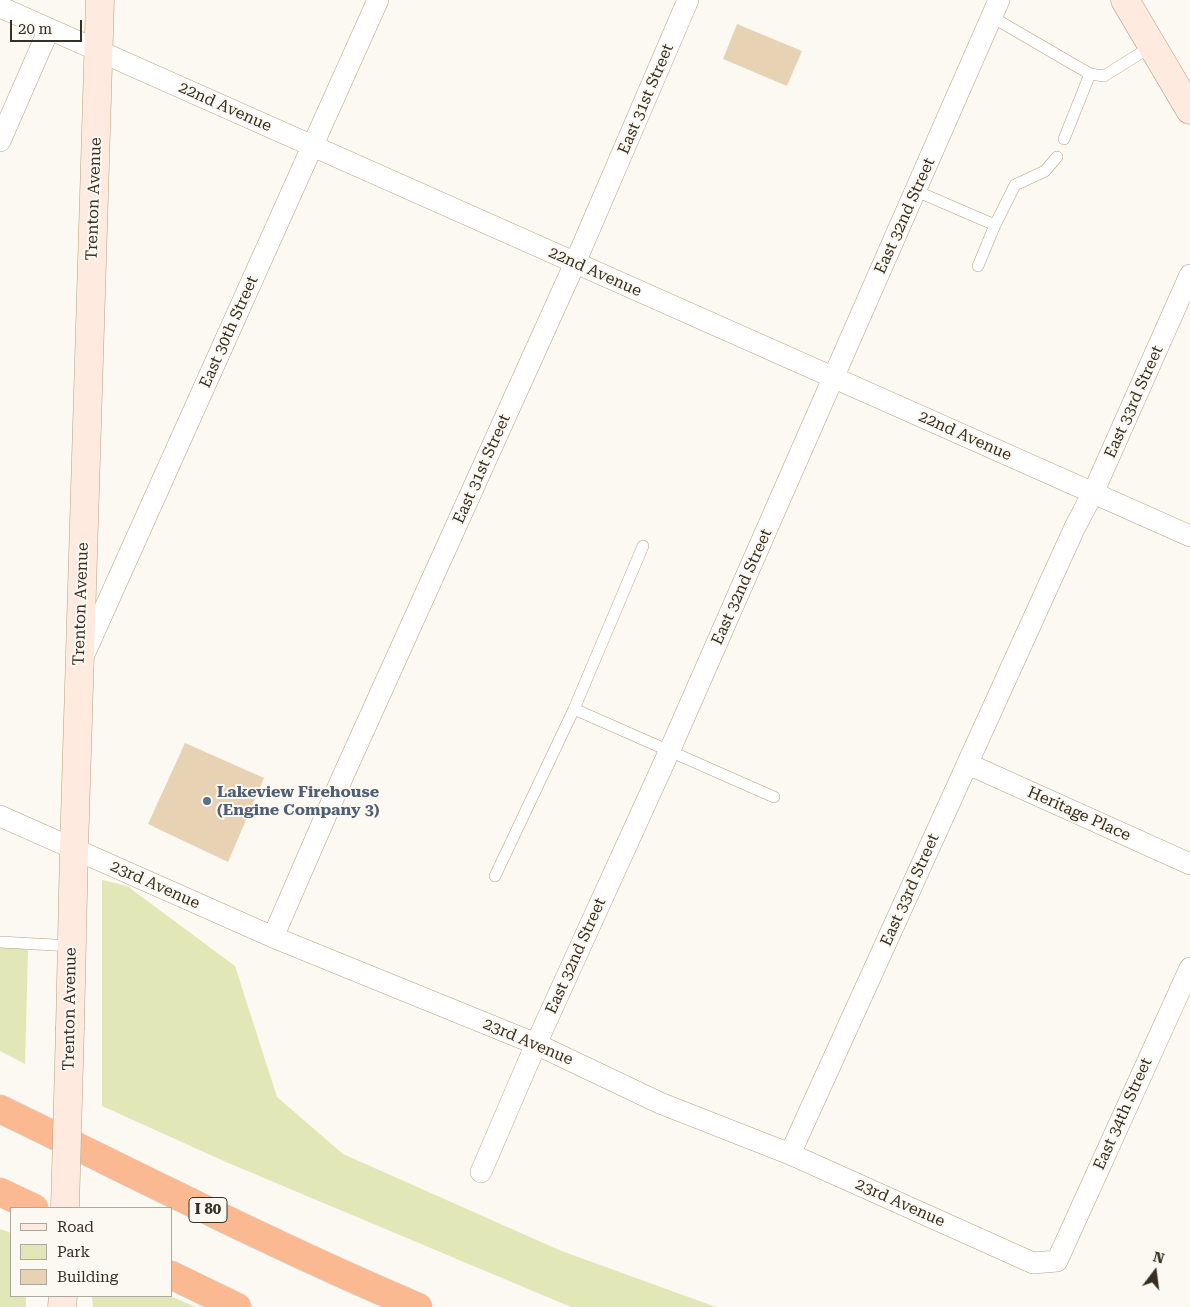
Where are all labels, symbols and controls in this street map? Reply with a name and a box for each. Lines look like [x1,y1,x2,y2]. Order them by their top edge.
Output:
scale bar [12,10,85,42]
text: 20 m [18,20,52,38]
street label: East 31st Street [614,41,678,157]
street label: 22nd Avenue [175,78,275,136]
street label: Trenton Avenue [82,137,106,261]
street label: East 32nd Street [871,155,939,277]
street label: 22nd Avenue [545,243,645,301]
street label: East 30th Street [196,273,262,391]
street label: East 33rd Street [1101,343,1167,461]
street label: 22nd Avenue [915,407,1015,465]
street label: East 31st Street [449,411,515,527]
street label: East 32nd Street [708,526,776,648]
street label: Trenton Avenue [69,542,93,666]
place label: Lakeview Firehouse (Engine Company 3) [217,782,379,820]
street label: Heritage Place [1024,783,1134,845]
marker: Lakeview Firehouse (Engine Company 3) [201,795,213,807]
street label: East 33rd Street [877,831,943,949]
street label: 23rd Avenue [107,857,203,913]
street label: East 32nd Street [542,895,610,1017]
street label: Trenton Avenue [59,947,81,1071]
street label: 23rd Avenue [480,1014,576,1070]
street label: East 34th Street [1090,1055,1156,1173]
street label: 23rd Avenue [852,1175,948,1231]
road number: I 80 [189,1198,227,1222]
legend [10,1207,172,1297]
text: Road [57,1218,94,1236]
text: Park [57,1243,90,1261]
north arrow [1130,1247,1180,1297]
text: N [1152,1248,1166,1267]
text: Building [57,1268,118,1286]

